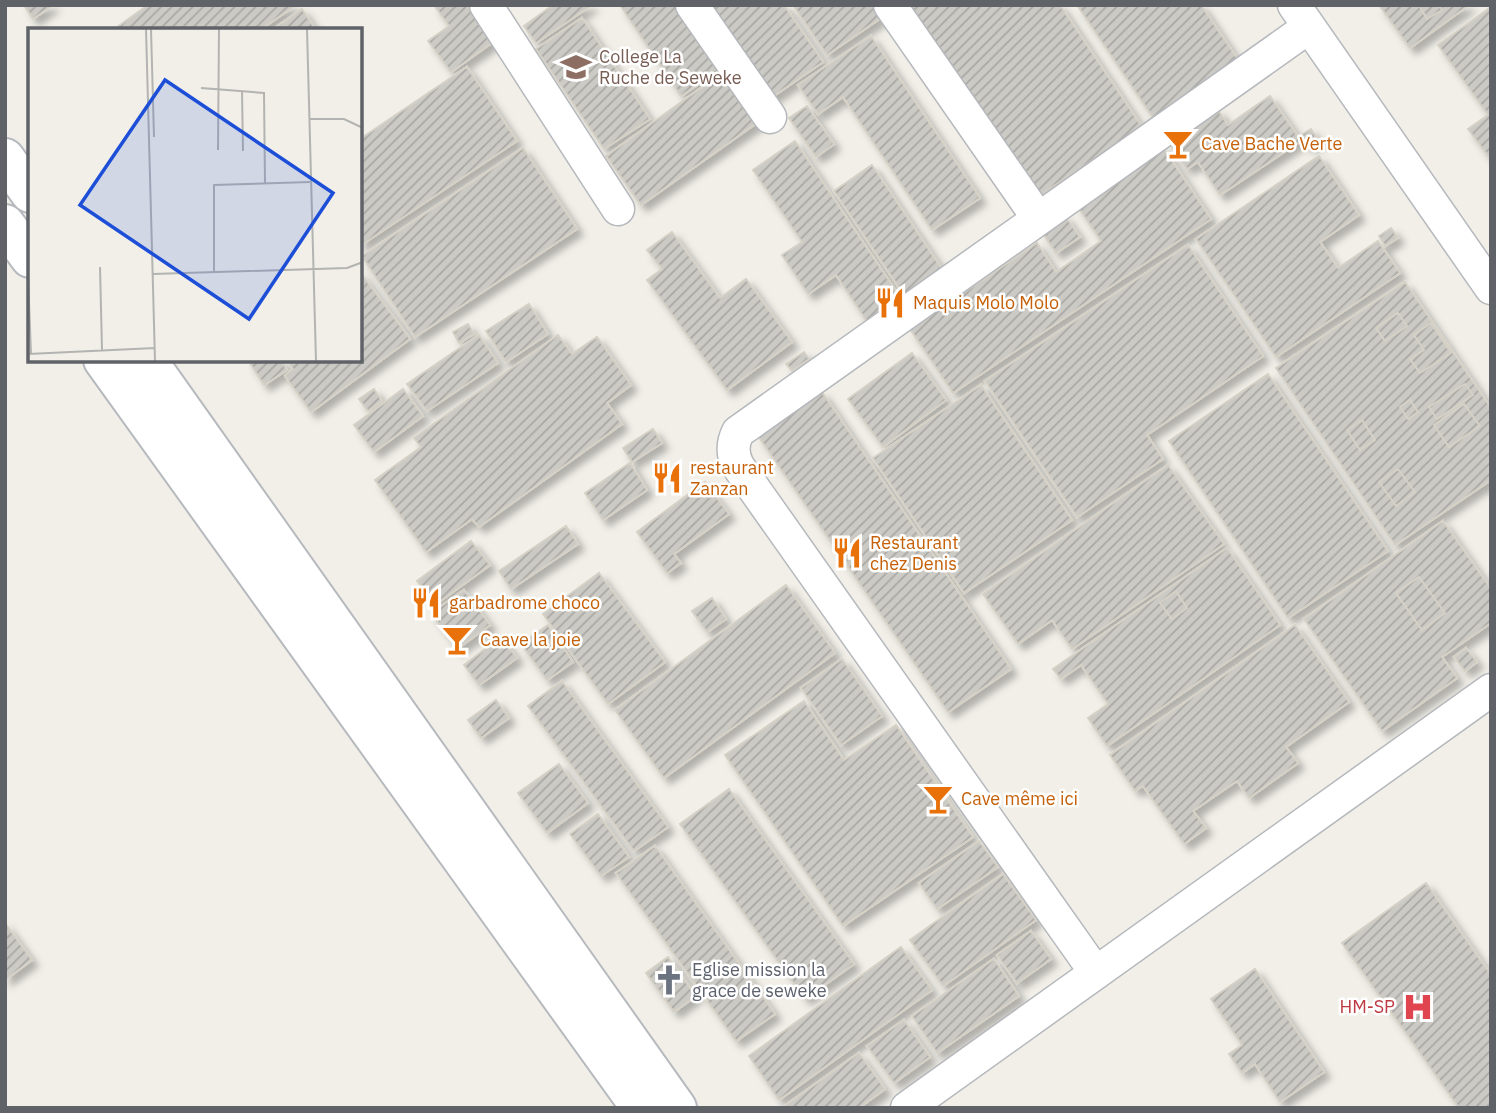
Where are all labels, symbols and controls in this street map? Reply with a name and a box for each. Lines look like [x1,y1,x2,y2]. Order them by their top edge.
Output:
inset map [28,28,362,362]
place label: College La Ruche de Seweke [599,45,742,89]
school or university icon: College La Ruche de Seweke [559,50,593,84]
bar icon: Cave Bache Verte [1161,127,1195,161]
place label: Cave Bache Verte [1201,132,1342,155]
restaurant icon: Maquis Molo Molo [873,286,907,320]
place label: Maquis Molo Molo [913,291,1059,314]
place label: restaurant Zanzan [690,456,774,500]
restaurant icon: restaurant Zanzan [650,461,684,495]
place label: Restaurant chez Denis [870,531,959,575]
restaurant icon: Restaurant chez Denis [830,536,864,570]
restaurant icon: garbadrome choco [409,586,443,620]
place label: garbadrome choco [449,591,600,614]
bar icon: Caave la joie [440,623,474,657]
place label: Caave la joie [480,628,581,651]
bar icon: Cave même ici [921,782,955,816]
place label: Cave même ici [961,787,1078,810]
place label: Eglise mission la grace de seweke [692,958,827,1002]
church icon: Eglise mission la grace de seweke [652,963,686,997]
hospital icon: HM-SP [1401,990,1435,1024]
place label: HM-SP [1339,995,1395,1018]

